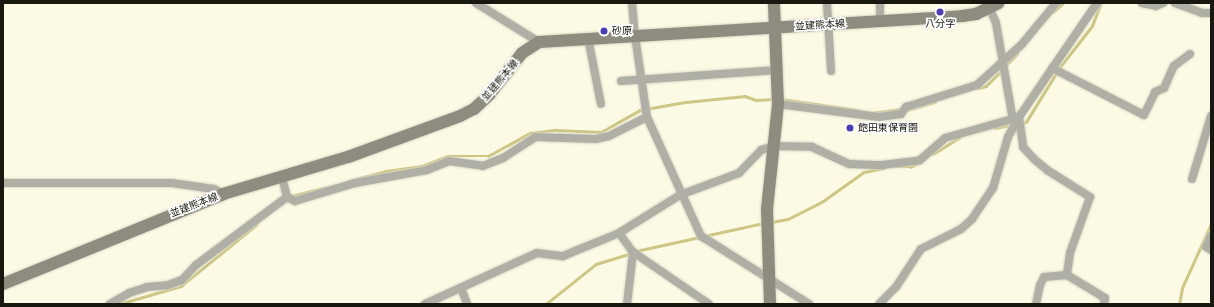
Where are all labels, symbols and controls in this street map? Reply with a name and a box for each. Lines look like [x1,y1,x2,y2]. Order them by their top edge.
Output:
marker: 八分字 [935,7,945,17]
street label: 並建熊本線 [795,17,845,33]
place label: 八分字 [925,18,955,30]
place label: 砂原 [612,25,632,37]
marker: 砂原 [599,26,609,36]
street label: 並建熊本線 [479,57,521,103]
place label: 飽田東保育園 [858,122,918,134]
marker: 飽田東保育園 [845,123,855,133]
street label: 並建熊本線 [169,190,219,220]

